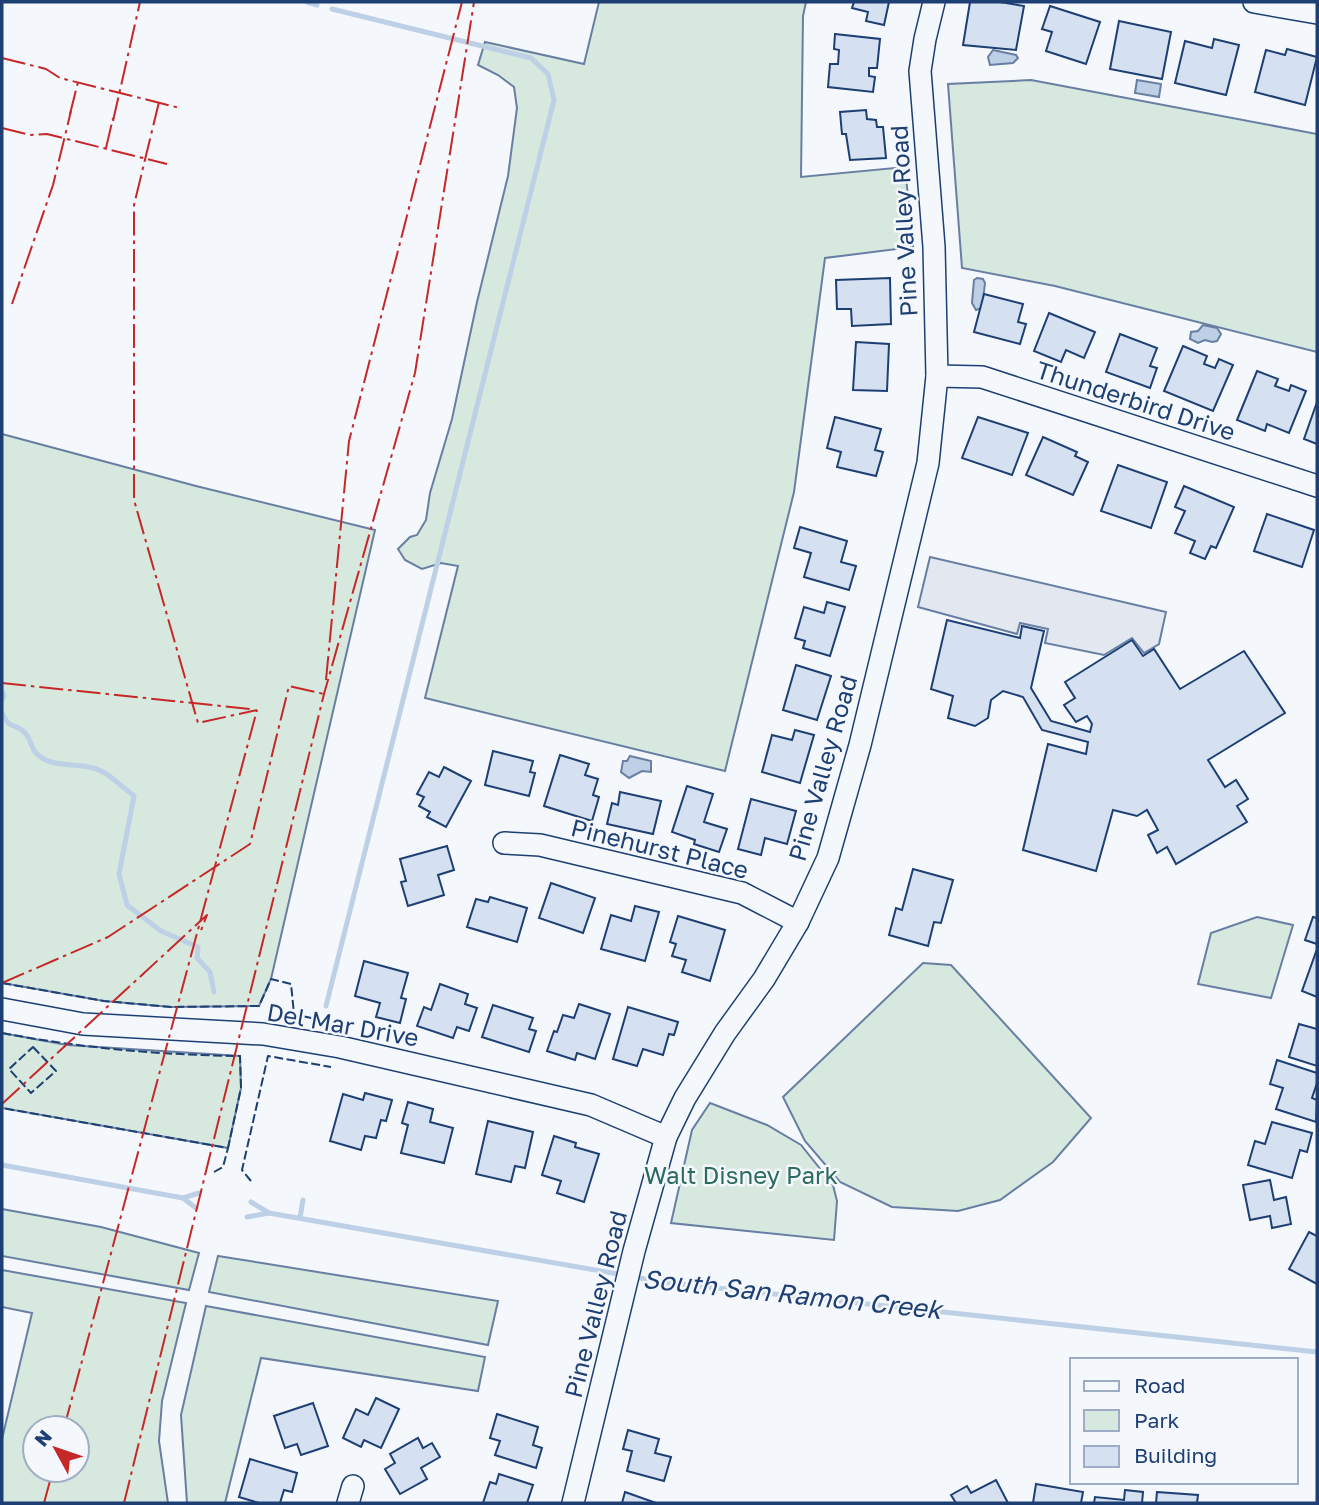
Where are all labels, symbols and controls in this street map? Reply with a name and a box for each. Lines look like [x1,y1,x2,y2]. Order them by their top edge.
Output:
street label: Pine Valley Road [883,124,923,318]
street label: Thunderbird Drive [1033,354,1239,446]
street label: Pine Valley Road [782,672,862,864]
street label: Pinehurst Place [568,812,752,884]
street label: Del Mar Drive [265,996,421,1052]
park label: Walt Disney Park [644,1160,838,1189]
street label: Pine Valley Road [558,1207,632,1401]
water label: South San Ramon Creek [641,1263,945,1325]
legend [1070,1358,1298,1484]
text: Road [1134,1372,1185,1398]
text: Park [1134,1407,1180,1433]
north arrow [21,1414,91,1484]
text: N [29,1425,56,1451]
text: Building [1134,1442,1217,1468]

